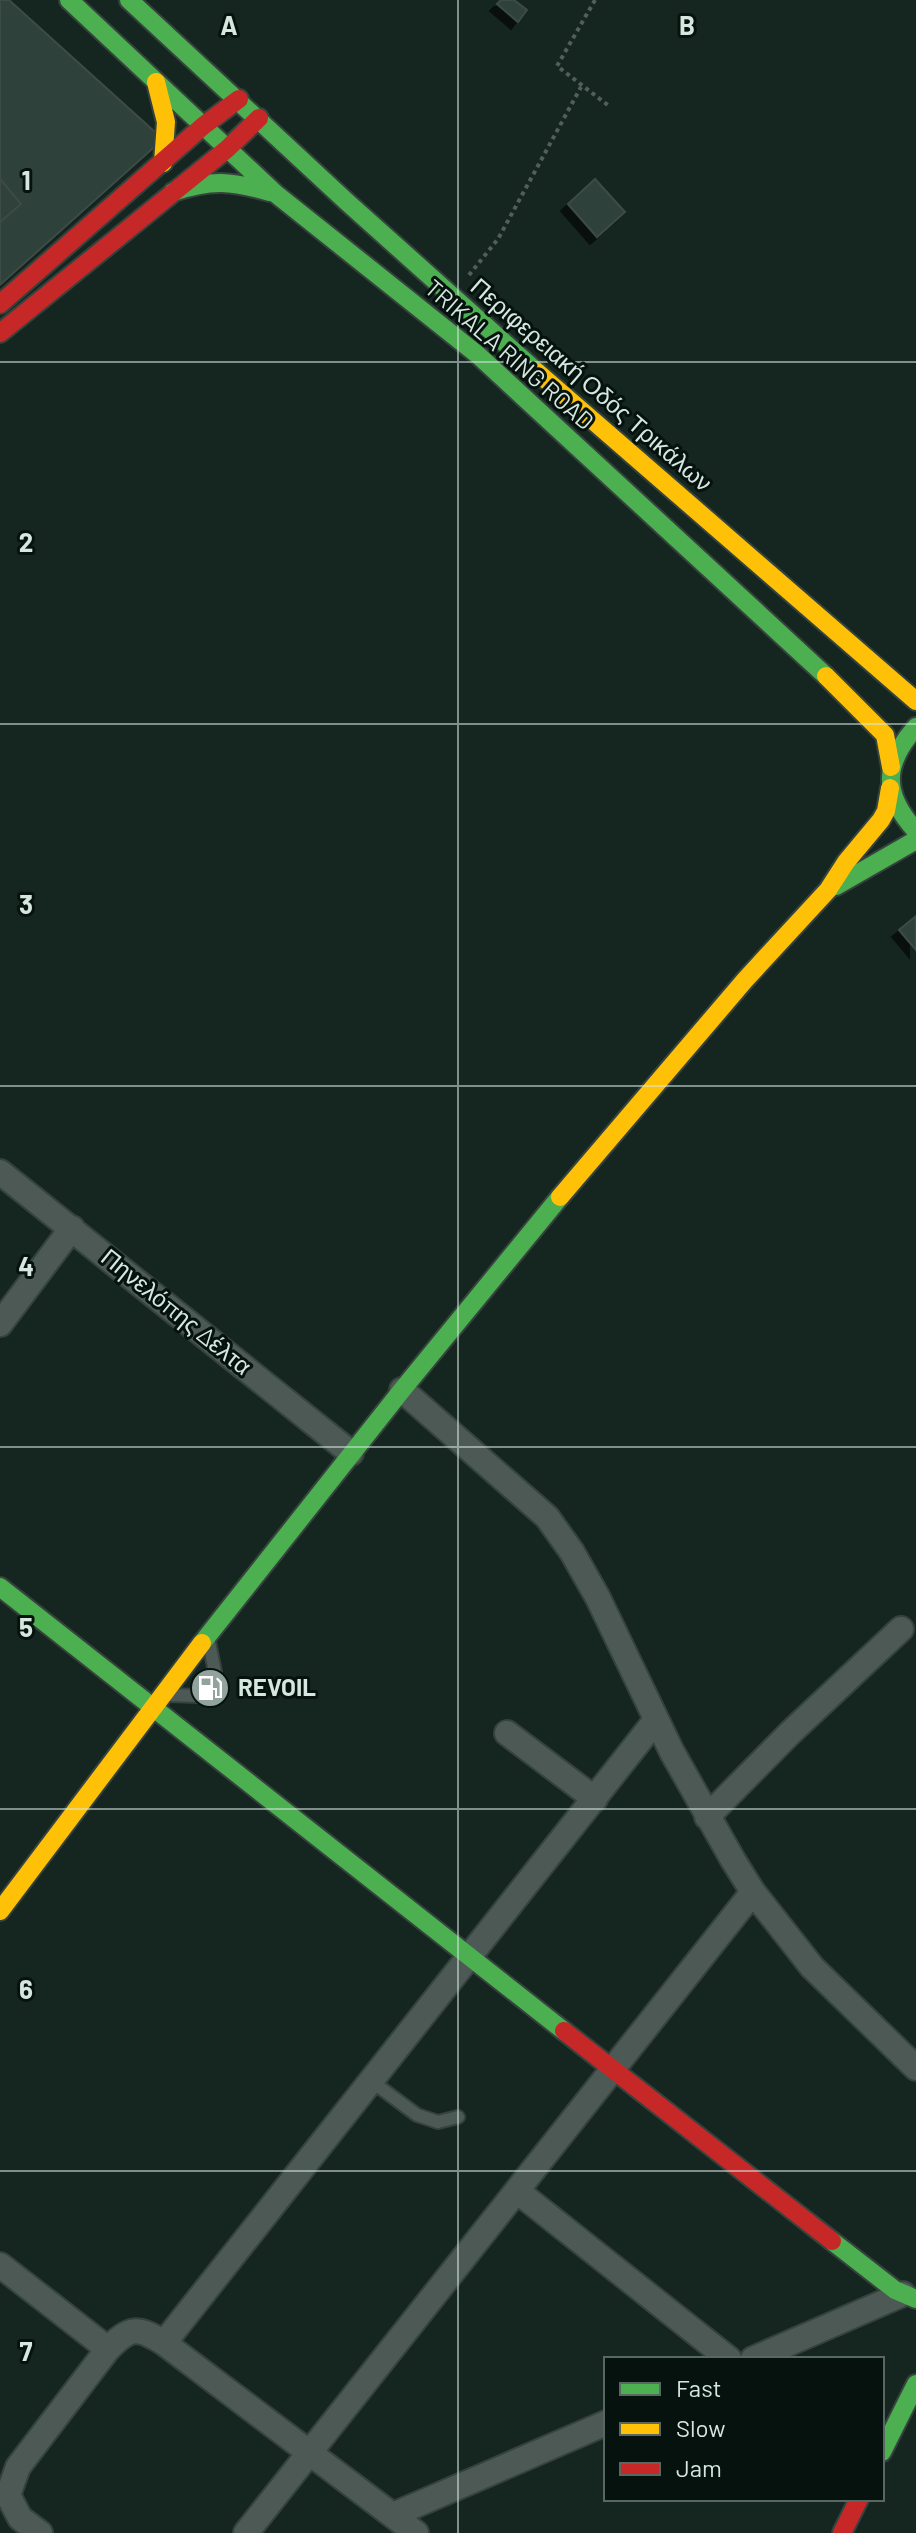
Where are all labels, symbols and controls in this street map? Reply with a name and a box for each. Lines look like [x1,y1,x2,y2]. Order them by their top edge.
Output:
text: A [220,9,238,40]
text: B [679,9,695,40]
text: 1 [21,164,31,195]
street label: Περιφερειακή Οδός Τρικάλων [465,271,719,497]
street label: TRIKALA RING ROAD [420,273,600,435]
text: 2 [19,526,33,557]
text: 3 [19,888,33,919]
street label: Πηνελόπης Δέλτα [96,1241,258,1380]
text: 4 [18,1250,34,1281]
text: 5 [19,1611,33,1642]
fuel station icon: REVOIL [189,1667,231,1709]
place label: REVOIL [238,1672,316,1701]
text: 6 [19,1973,33,2004]
text: 7 [20,2335,33,2366]
legend [604,2357,884,2501]
text: Fast [676,2373,721,2402]
text: Slow [676,2413,725,2442]
text: Jam [676,2453,722,2482]

